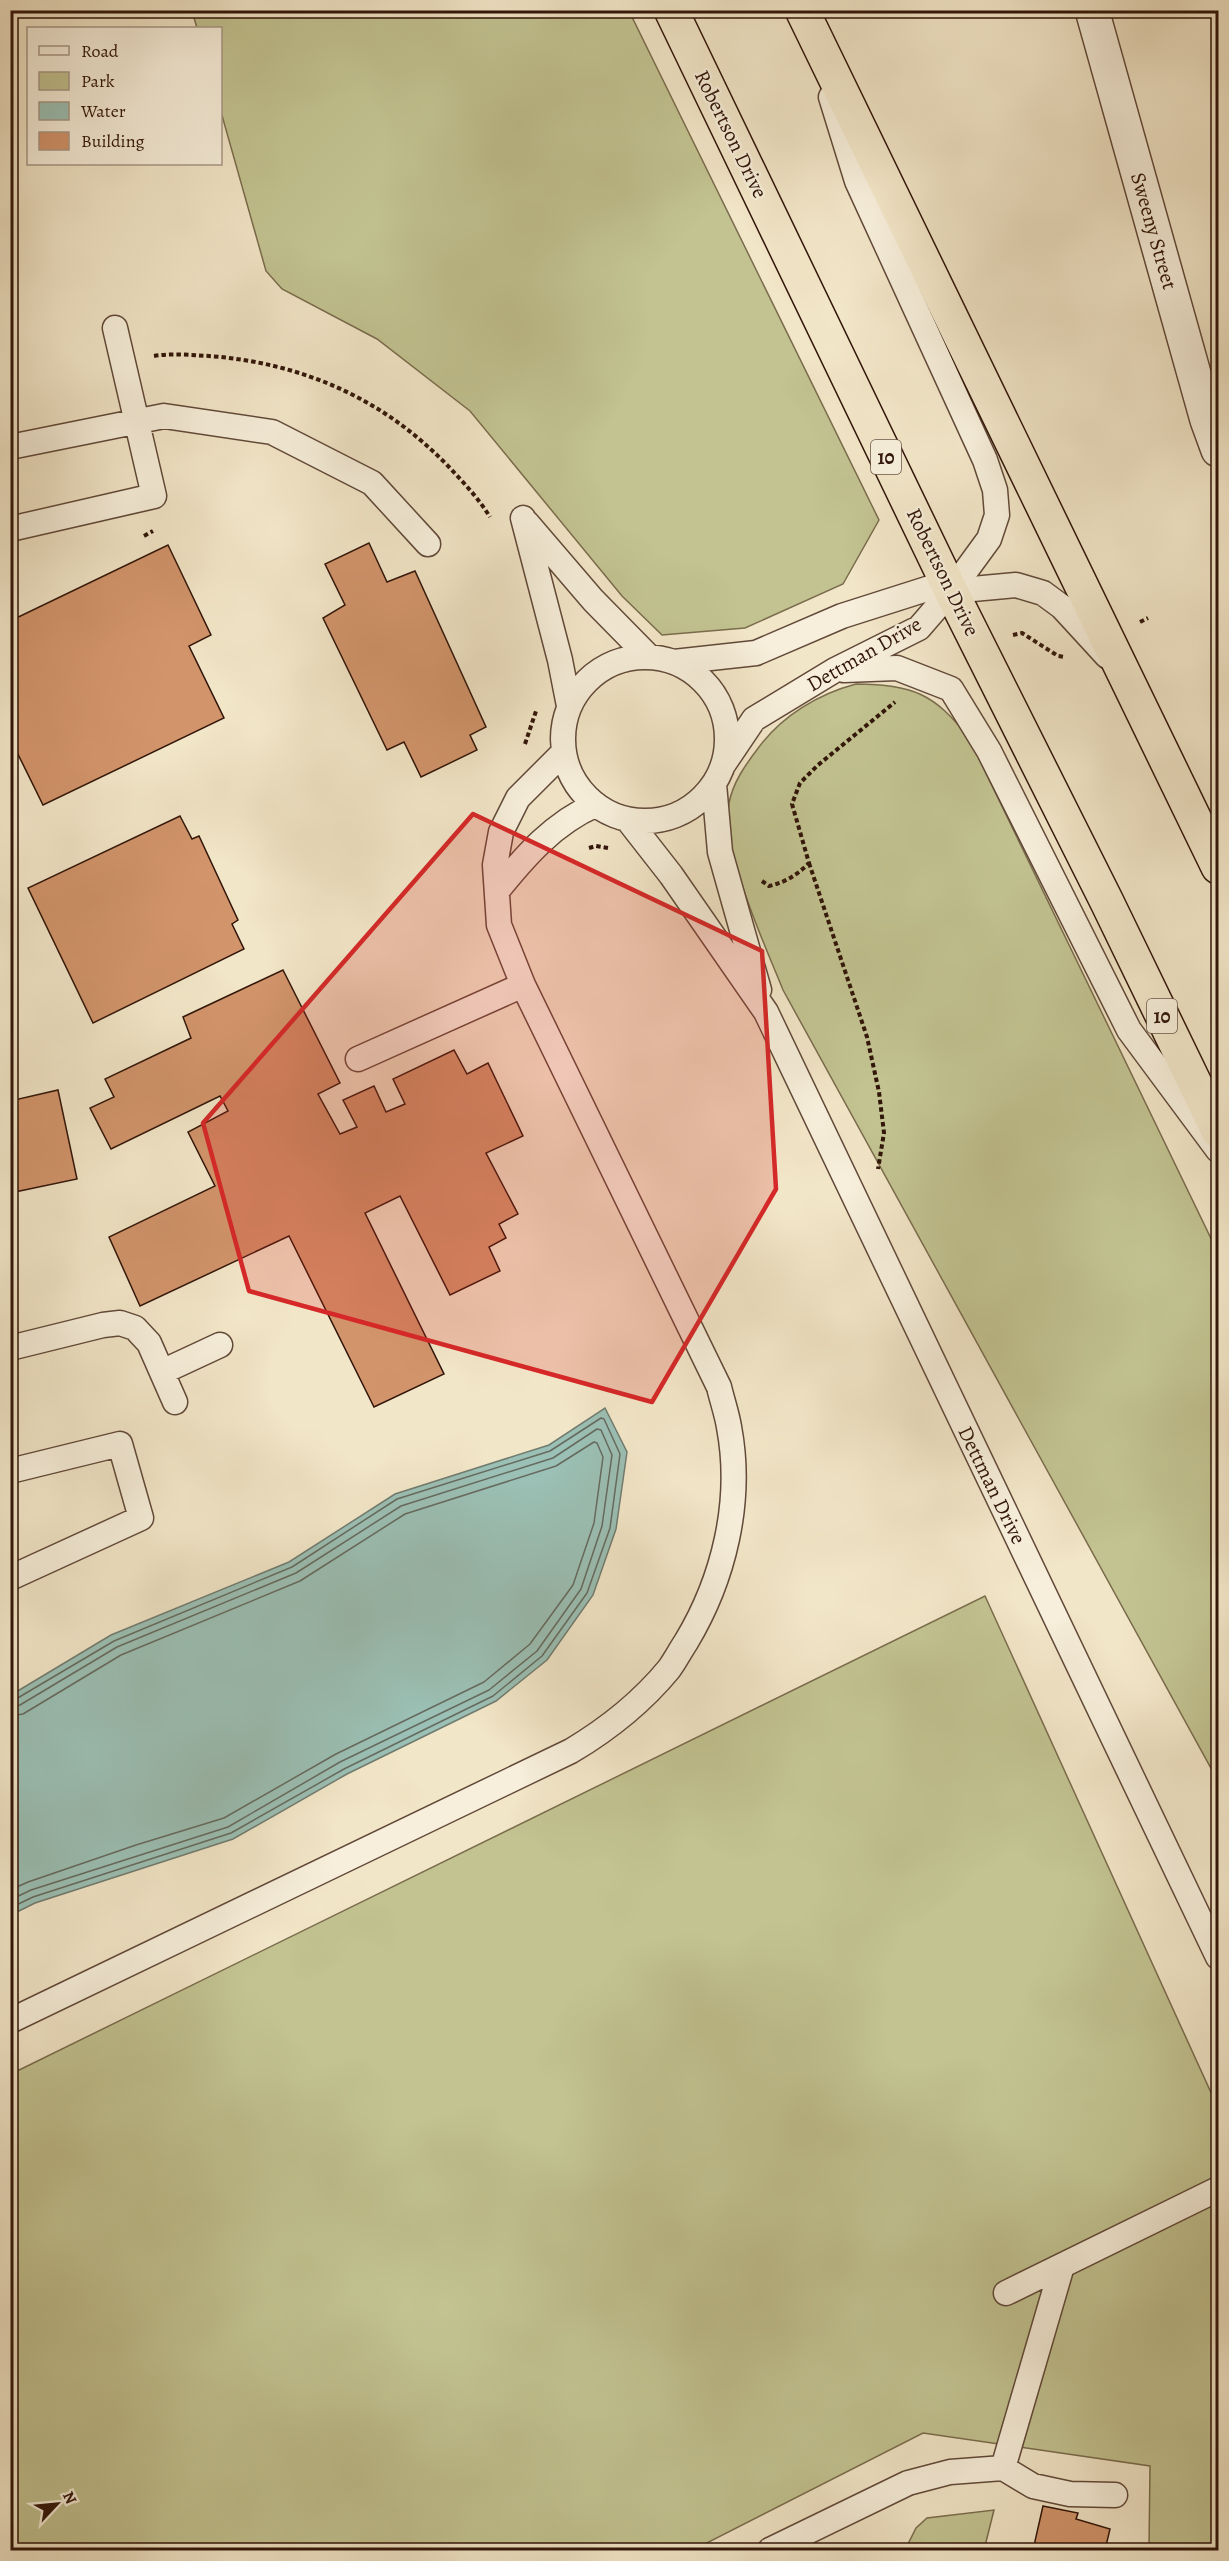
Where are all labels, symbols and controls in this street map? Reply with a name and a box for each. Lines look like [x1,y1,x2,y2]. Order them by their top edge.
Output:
legend [27,27,222,165]
text: Road [81,39,119,63]
street label: Robertson Drive [688,65,774,203]
text: Park [81,69,115,93]
text: Water [80,99,126,123]
text: Building [81,129,145,153]
street label: Sweeny Street [1124,169,1184,293]
road number: 10 [871,440,901,474]
street label: Robertson Drive [900,503,986,641]
street label: Dettman Drive [802,610,926,698]
road number: 10 [1147,999,1177,1033]
street label: Dettman Drive [951,1421,1033,1549]
north arrow [27,2474,87,2534]
text: N [57,2488,82,2508]

